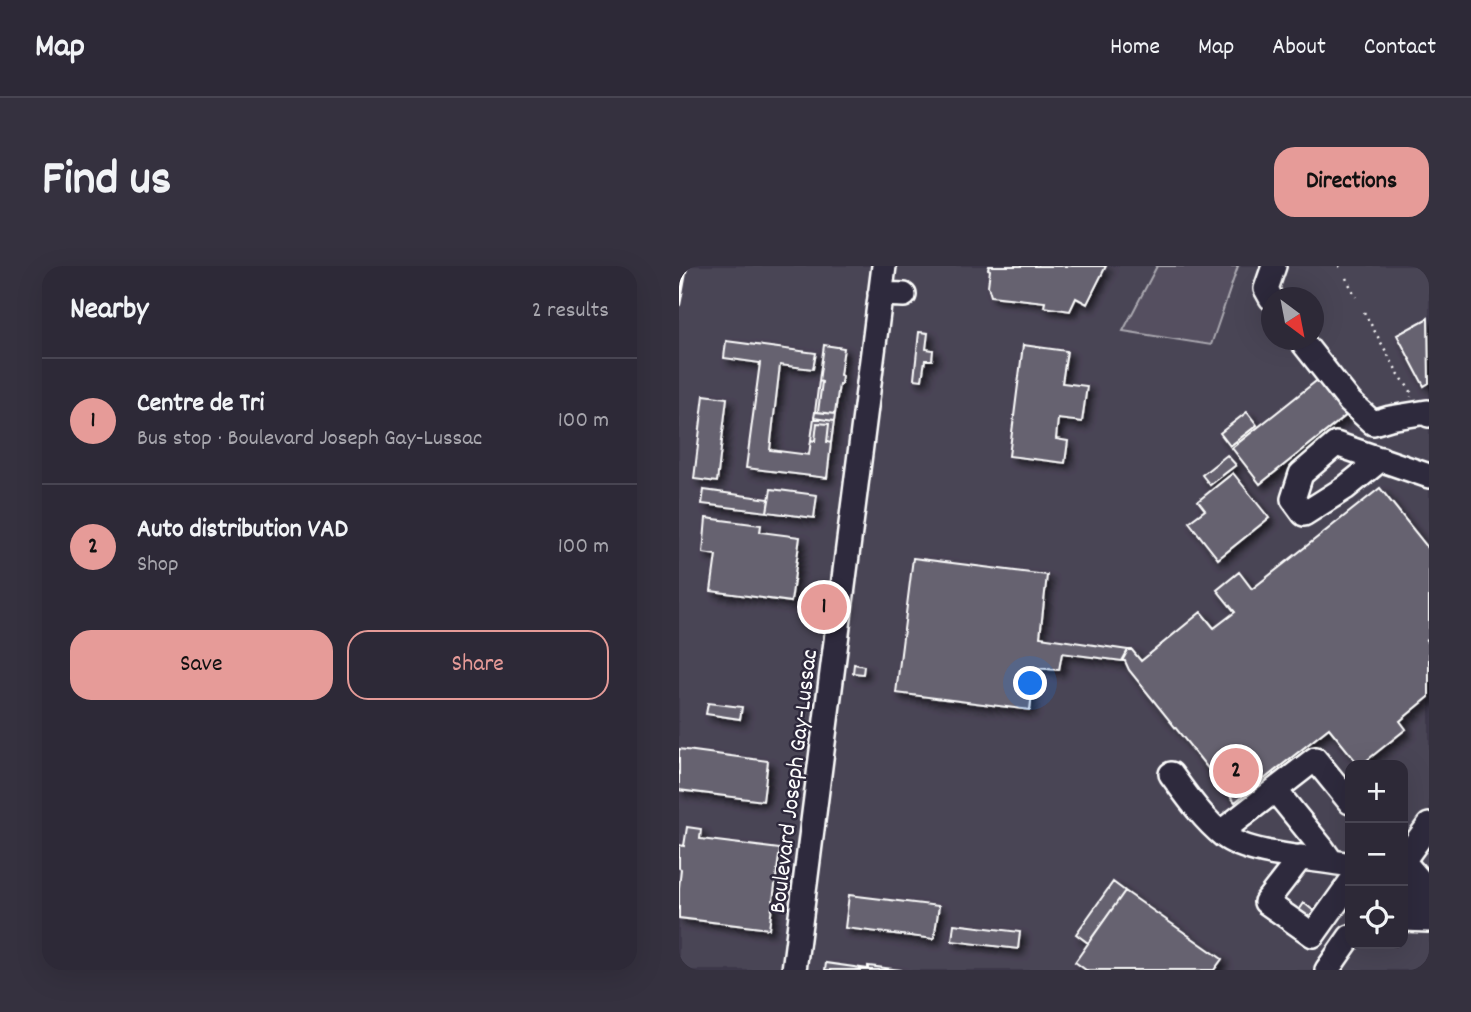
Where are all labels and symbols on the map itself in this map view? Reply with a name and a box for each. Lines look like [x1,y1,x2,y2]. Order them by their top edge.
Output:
north arrow [1261,287,1324,350]
pin: 1 [801,581,847,633]
street label: Boulevard Joseph Gay-Lussac [762,647,828,915]
your location [1013,666,1047,700]
pin: 2 [1213,745,1259,797]

